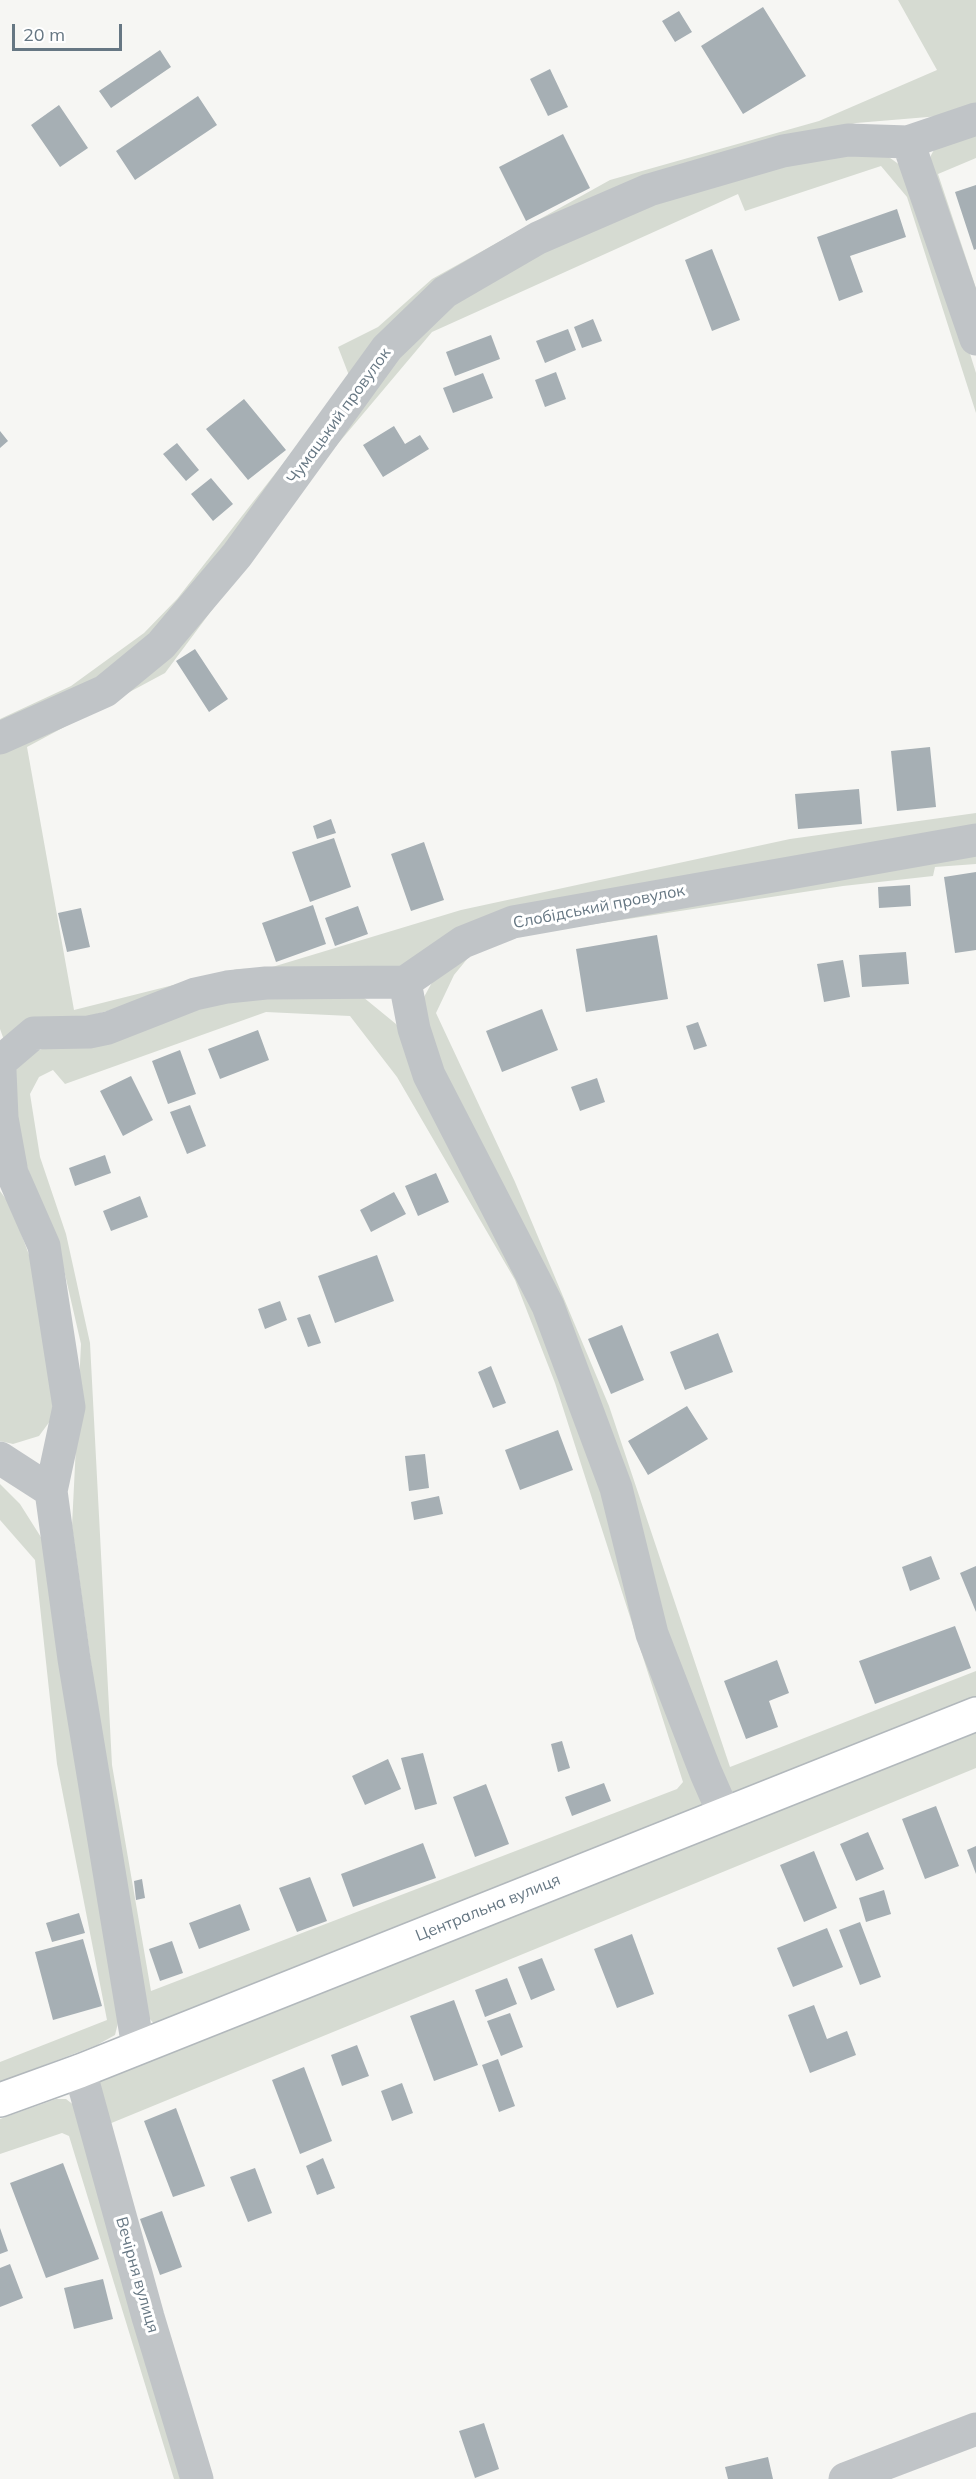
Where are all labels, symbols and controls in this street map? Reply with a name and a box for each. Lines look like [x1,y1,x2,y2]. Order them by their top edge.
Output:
scale bar [15,12,124,50]
text: 20 m [23,23,65,46]
street label: Чумацький провулок [283,344,395,488]
street label: Слобідський провулок [512,881,686,933]
street label: Центральна вулиця [413,1870,563,1946]
street label: Вечірня вулиця [111,2215,163,2335]

